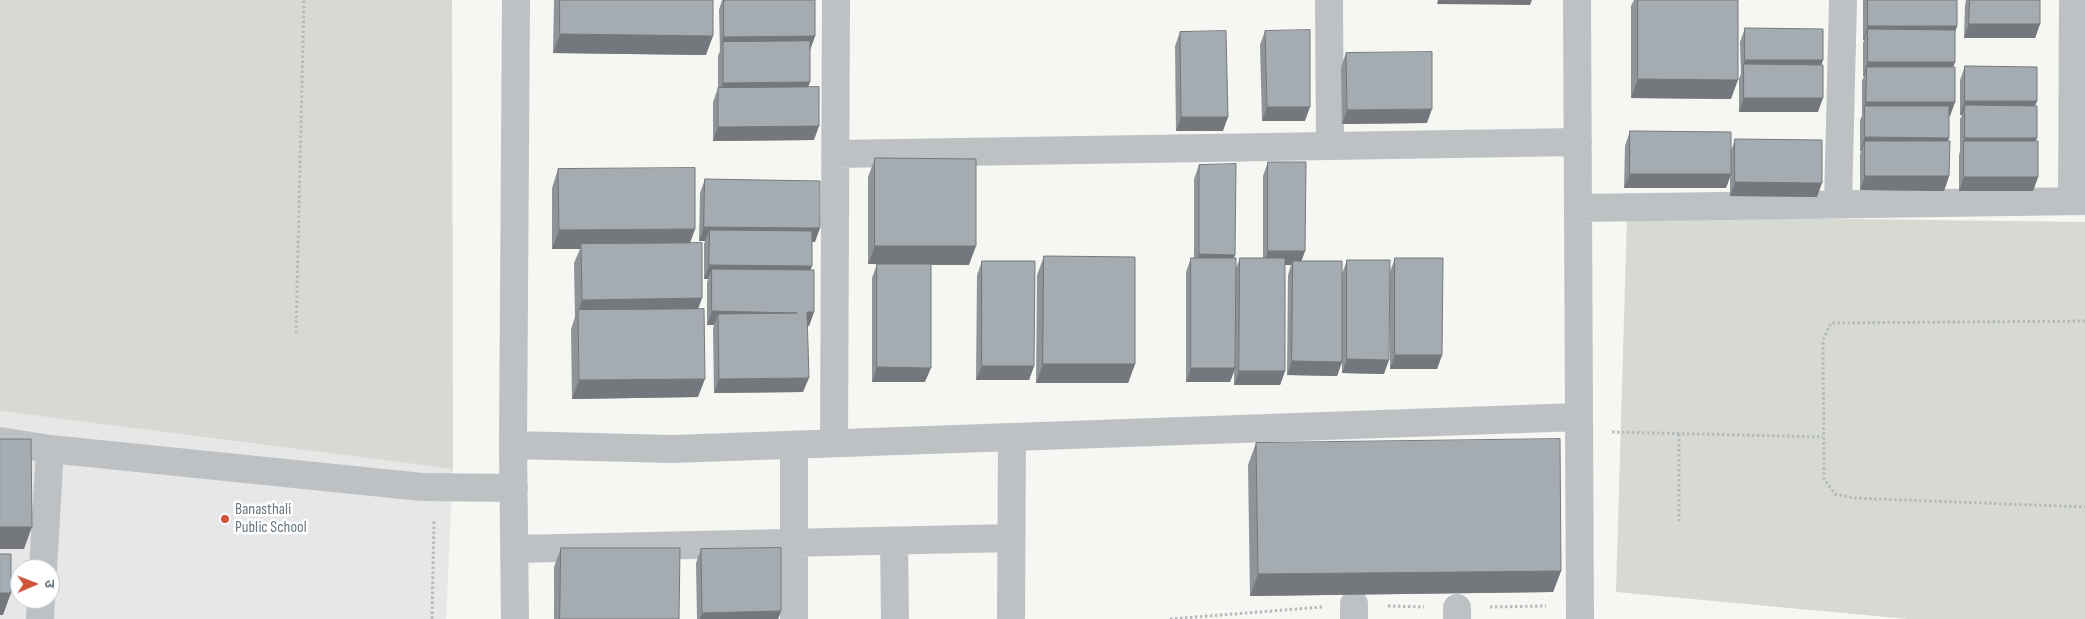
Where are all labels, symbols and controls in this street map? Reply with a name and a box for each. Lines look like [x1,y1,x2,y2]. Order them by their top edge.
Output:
place label: Banasthali Public School [235,500,307,538]
marker: Banasthali Public School [219,513,231,525]
north arrow [10,559,60,609]
text: उ [41,579,58,588]

